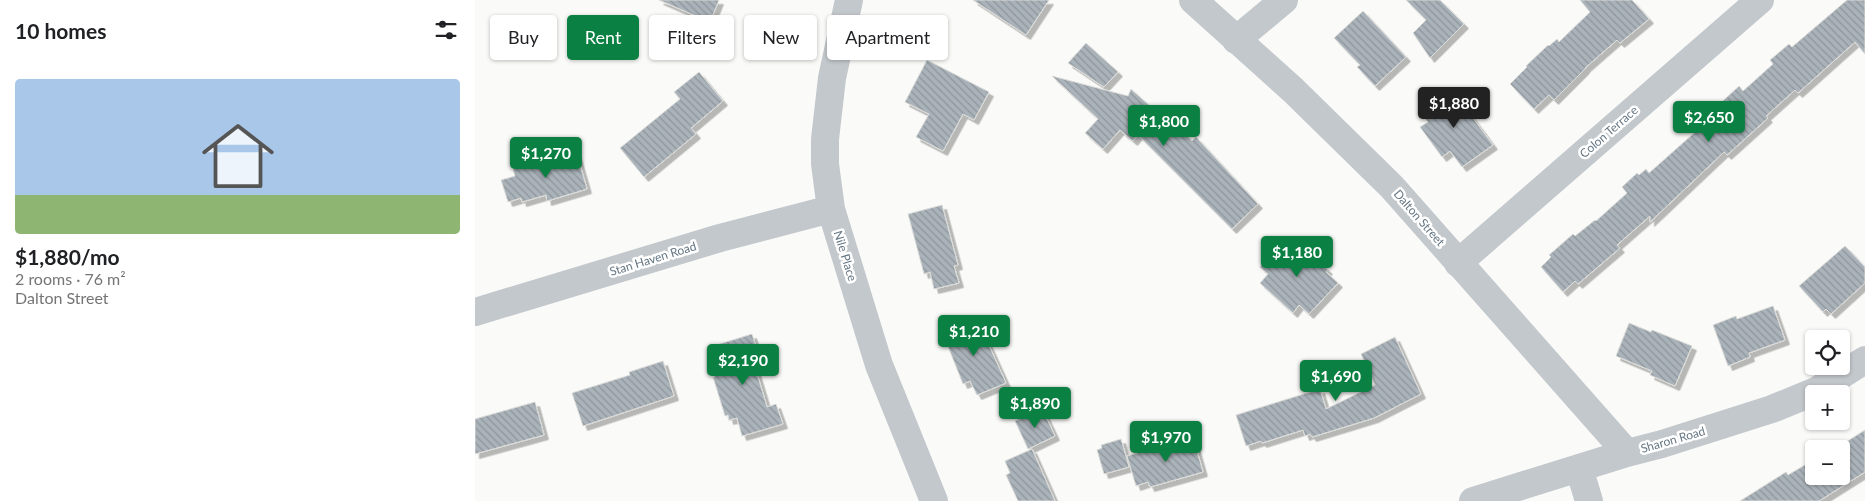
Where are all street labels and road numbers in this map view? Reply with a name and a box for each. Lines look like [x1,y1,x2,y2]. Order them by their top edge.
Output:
street label: Colon Terrace [1576,102,1641,161]
street label: Dalton Street [1391,186,1449,250]
street label: Nile Place [831,229,860,283]
street label: Stan Haven Road [608,238,698,279]
street label: Sharon Road [1639,423,1707,456]

